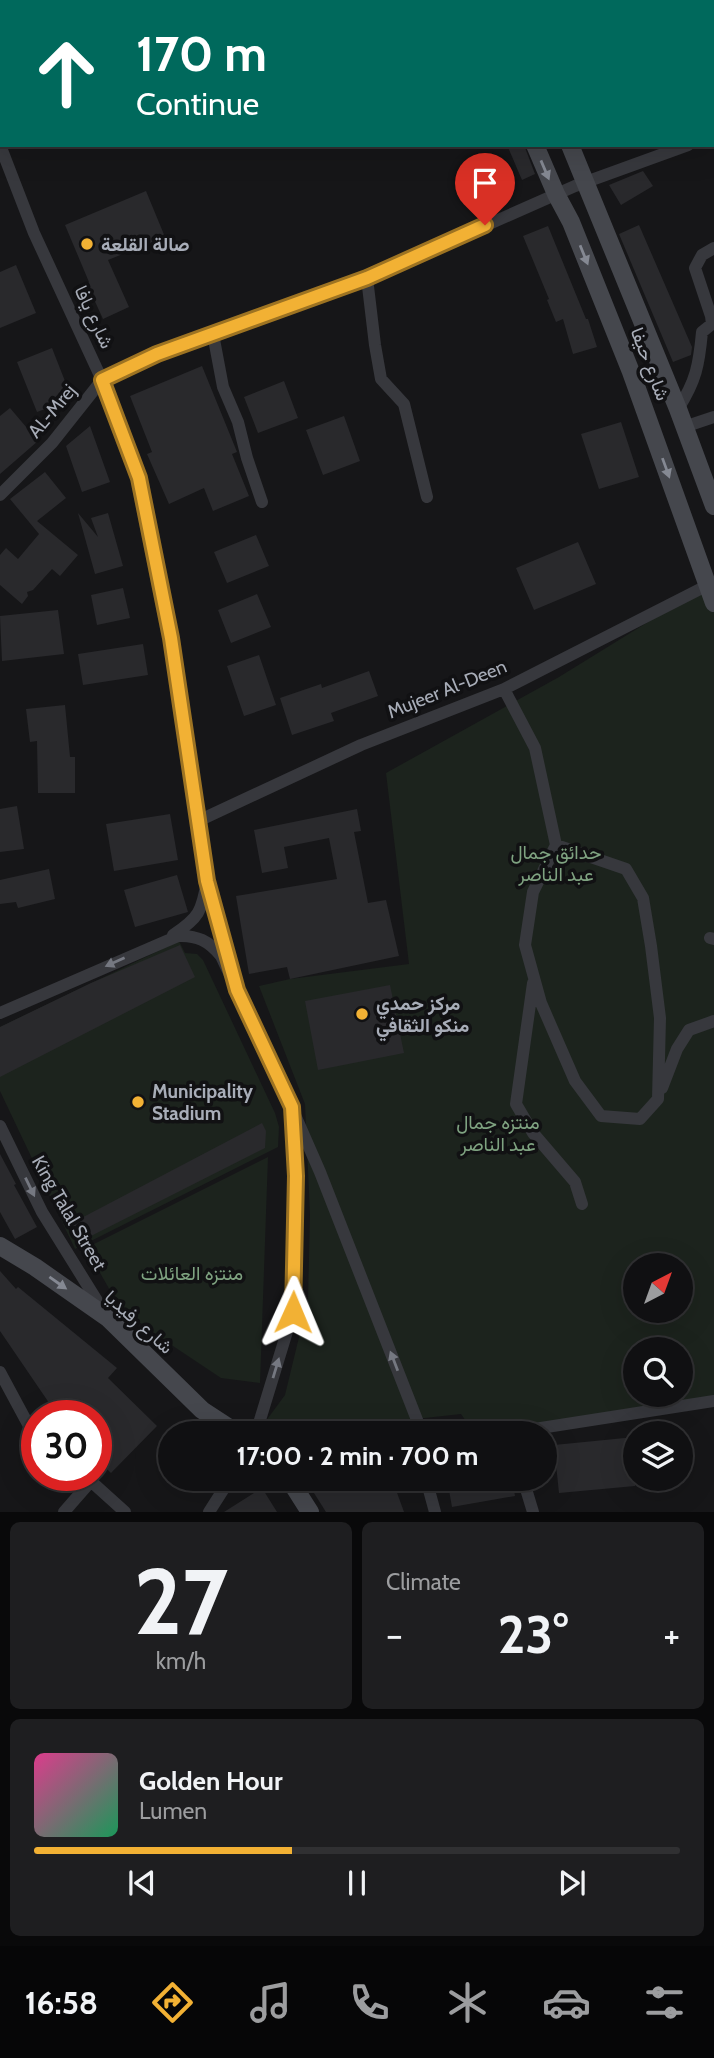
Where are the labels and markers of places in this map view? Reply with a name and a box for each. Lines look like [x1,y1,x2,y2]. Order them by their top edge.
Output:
pin [455,153,515,225]
place label: صالة القلعة [101,233,190,256]
marker: صالة القلعة [79,236,95,252]
place label: مركز حمدي منكو الثقافي [376,992,469,1042]
marker: مركز حمدي منكو الثقافي [354,1006,370,1022]
place label: Municipality Stadium [152,1080,254,1125]
marker: Municipality Stadium [130,1094,146,1110]

